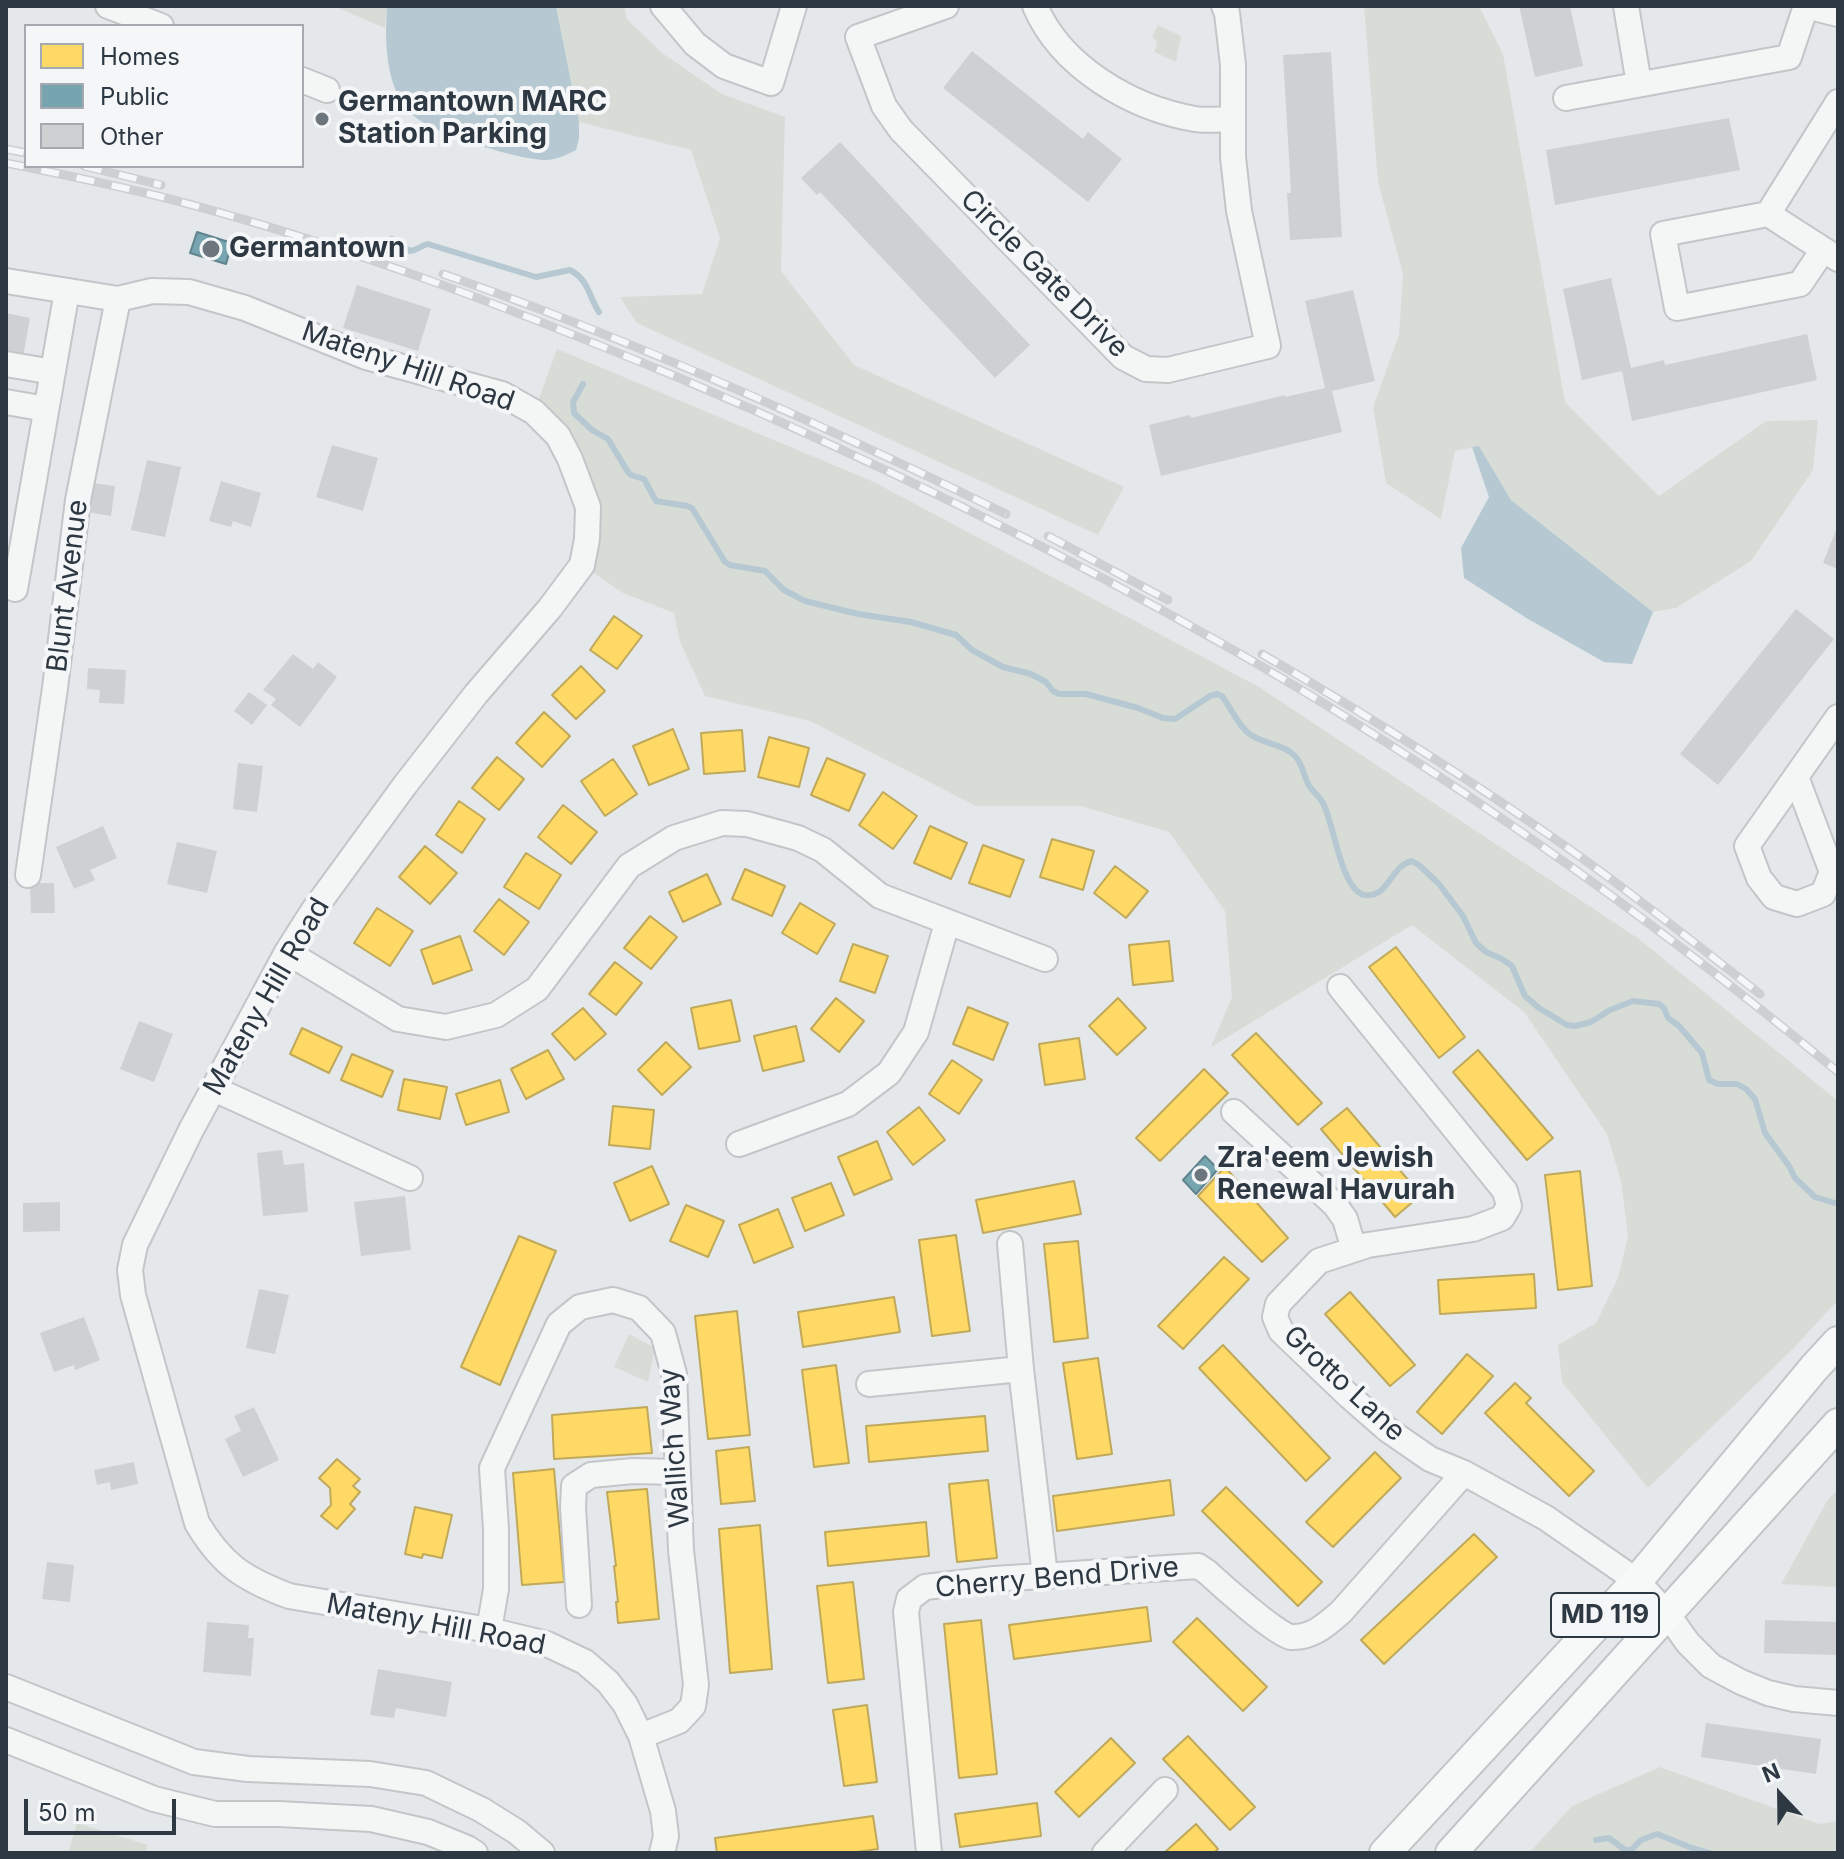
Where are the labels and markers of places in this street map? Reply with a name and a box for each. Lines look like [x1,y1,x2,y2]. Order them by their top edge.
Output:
place label: Germantown MARC Station Parking [338,86,607,152]
marker: Germantown MARC Station Parking [313,110,331,128]
place label: Germantown [229,232,406,266]
marker: Germantown [200,238,222,260]
place label: Zra'eem Jewish Renewal Havurah [1217,1142,1455,1208]
marker: Zra'eem Jewish Renewal Havurah [1192,1166,1210,1184]

